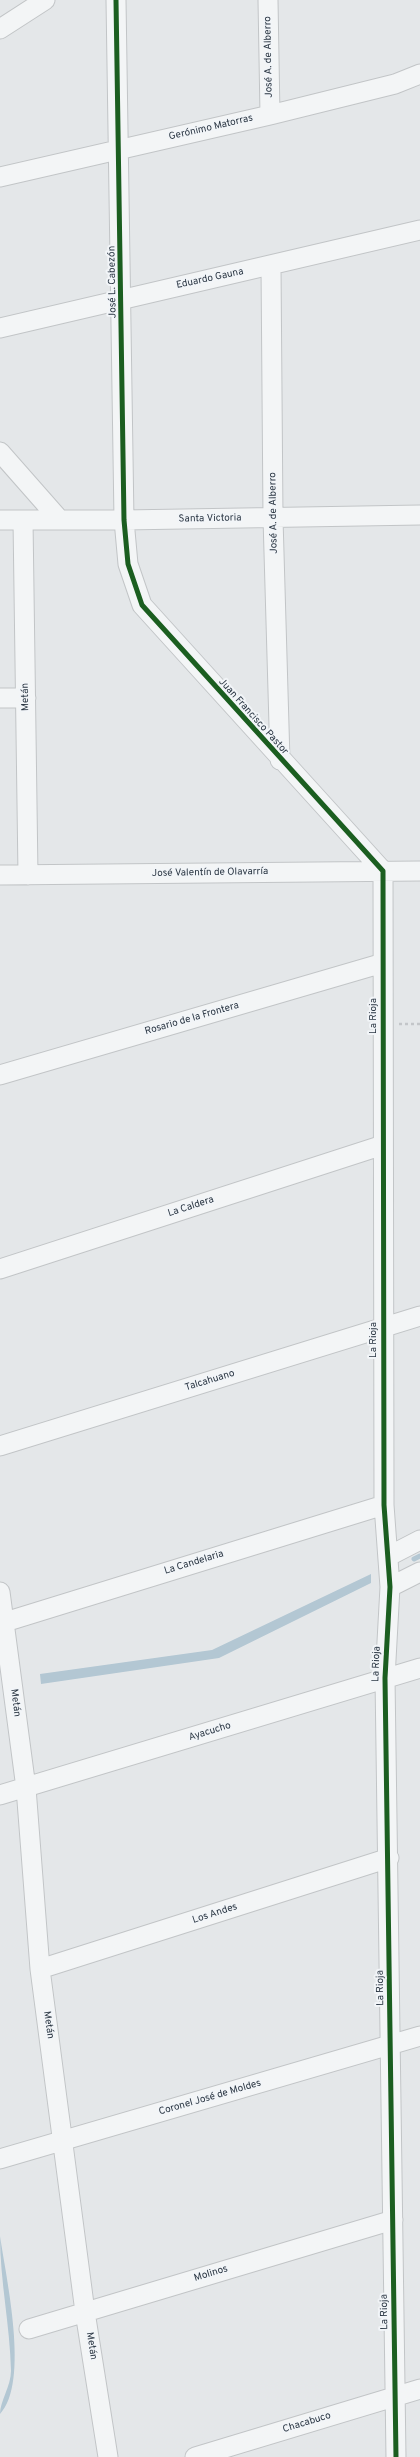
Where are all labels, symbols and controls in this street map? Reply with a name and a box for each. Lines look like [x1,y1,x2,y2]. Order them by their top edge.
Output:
street label: José A. de Alberro [262,16,276,98]
street label: Gerónimo Matorras [168,112,254,144]
street label: José L. Cabezón [106,246,120,318]
street label: Eduardo Gauna [175,266,245,292]
street label: José A. de Alberro [267,472,281,554]
street label: Santa Victoria [178,512,242,526]
street label: Juan Francisco Pastor [216,676,290,758]
street label: Metán [20,683,32,711]
street label: José Valentín de Olavarría [152,866,268,880]
street label: La Rioja [368,998,380,1034]
street label: Rosario de la Frontera [144,1000,240,1038]
street label: La Caldera [167,1194,215,1220]
street label: La Rioja [368,1322,380,1358]
street label: Talcahuano [184,1368,236,1394]
street label: La Candelaria [163,1548,225,1578]
street label: La Rioja [370,1646,384,1682]
street label: Metán [7,1688,23,1718]
street label: Ayacucho [187,1720,233,1744]
street label: Los Andes [191,1901,239,1927]
street label: La Rioja [375,1970,387,2006]
street label: Metán [40,2010,56,2040]
street label: Coronel José de Moldes [157,2078,263,2118]
street label: Molinos [193,2263,229,2285]
street label: La Rioja [379,2294,391,2330]
street label: Metán [83,2331,99,2361]
street label: Chacabuco [282,2410,332,2436]

